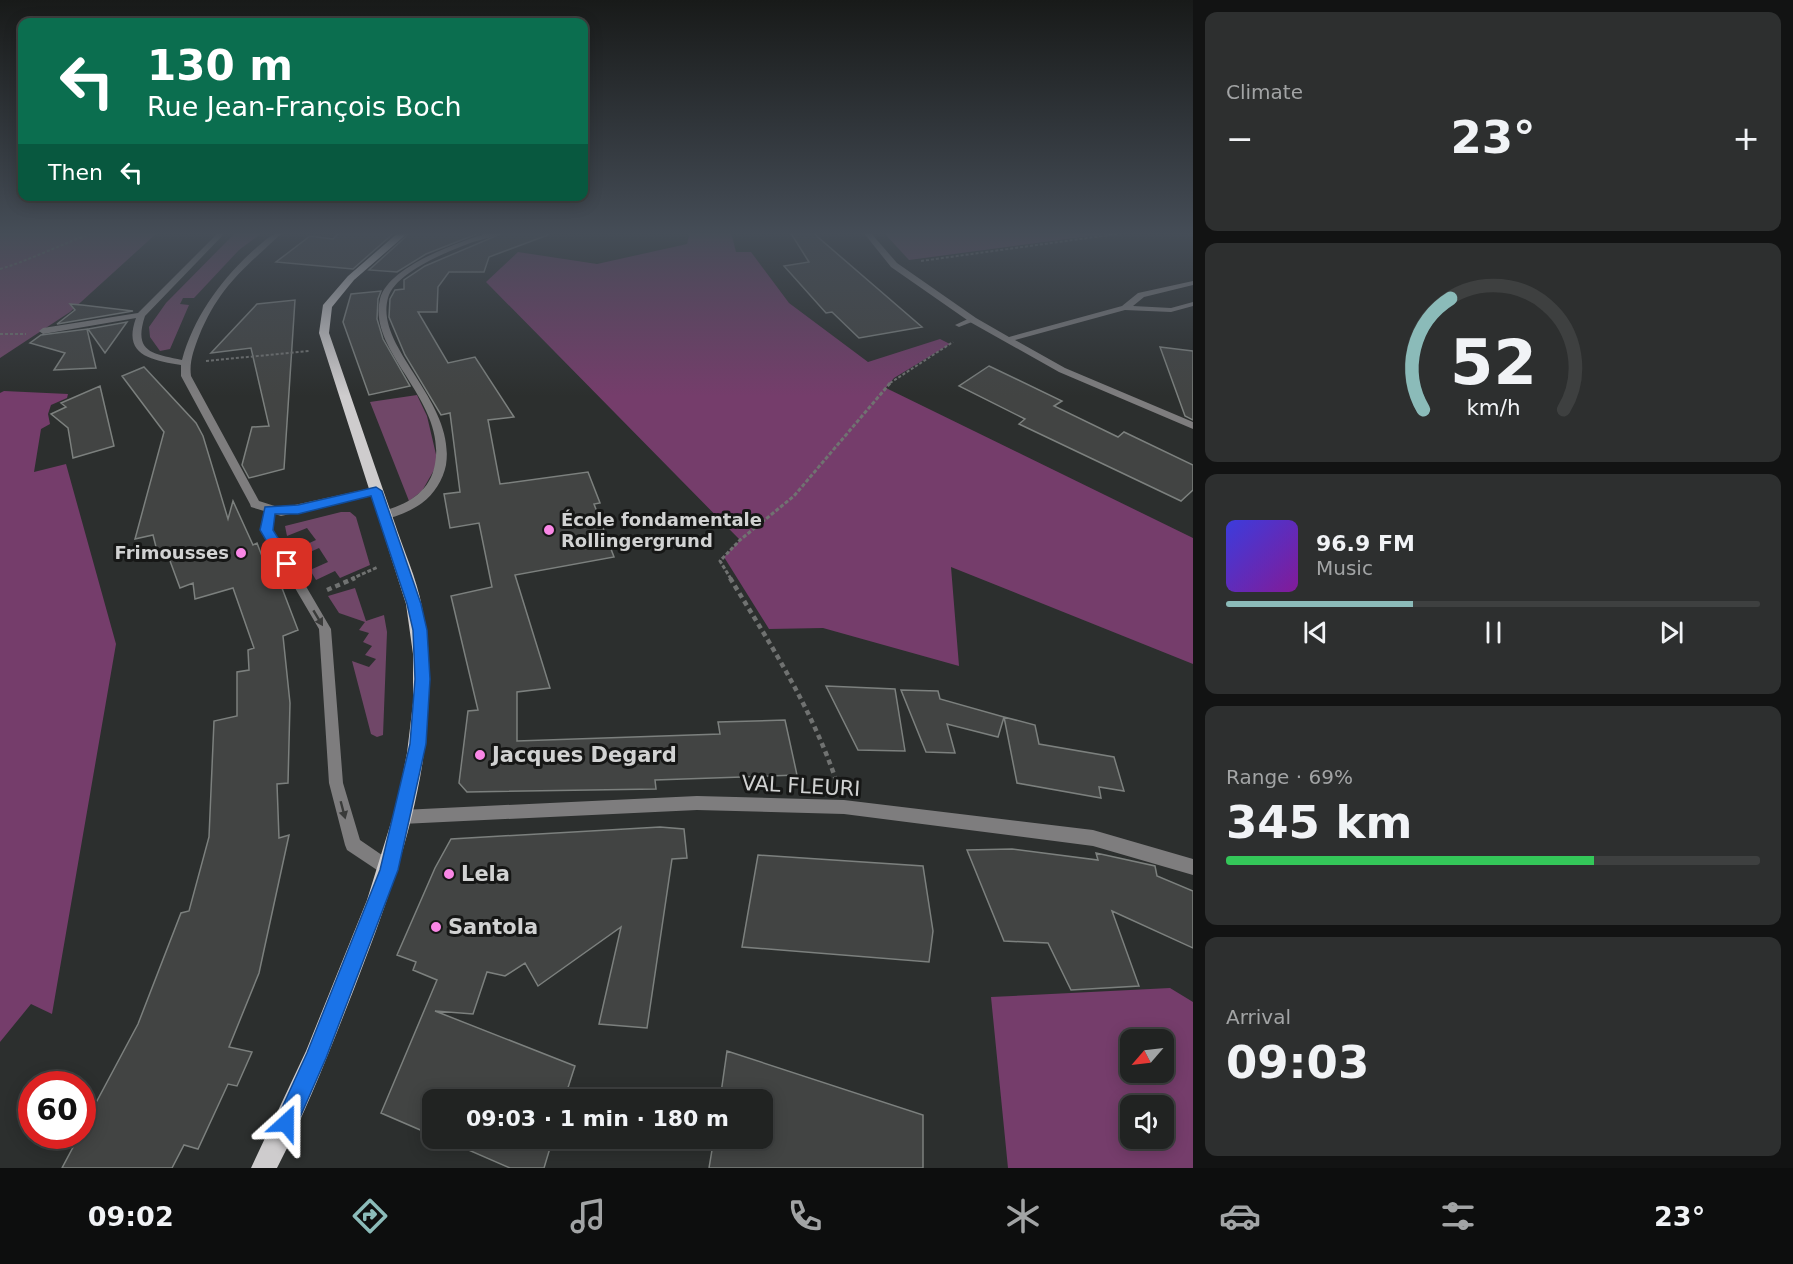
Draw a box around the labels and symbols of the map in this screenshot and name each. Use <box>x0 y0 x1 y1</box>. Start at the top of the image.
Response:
place label: École fondamentale Rollingergrund <box>561 509 762 551</box>
marker: École fondamentale Rollingergrund <box>542 523 556 537</box>
pin <box>261 538 312 589</box>
place label: Frimousses <box>115 542 229 563</box>
marker: Frimousses <box>234 546 248 560</box>
one-way arrow <box>313 610 323 627</box>
place label: Jacques Degard <box>490 743 677 767</box>
marker: Jacques Degard <box>473 748 487 762</box>
street label: VAL FLEURI <box>741 771 861 801</box>
one-way arrow <box>339 800 349 819</box>
place label: Lela <box>461 862 510 886</box>
marker: Lela <box>442 867 456 881</box>
place label: Santola <box>448 915 538 939</box>
marker: Santola <box>429 920 443 934</box>
north arrow <box>1120 1029 1174 1083</box>
speed limit sign: 60 <box>18 1071 96 1149</box>
position arrow <box>254 1091 318 1155</box>

